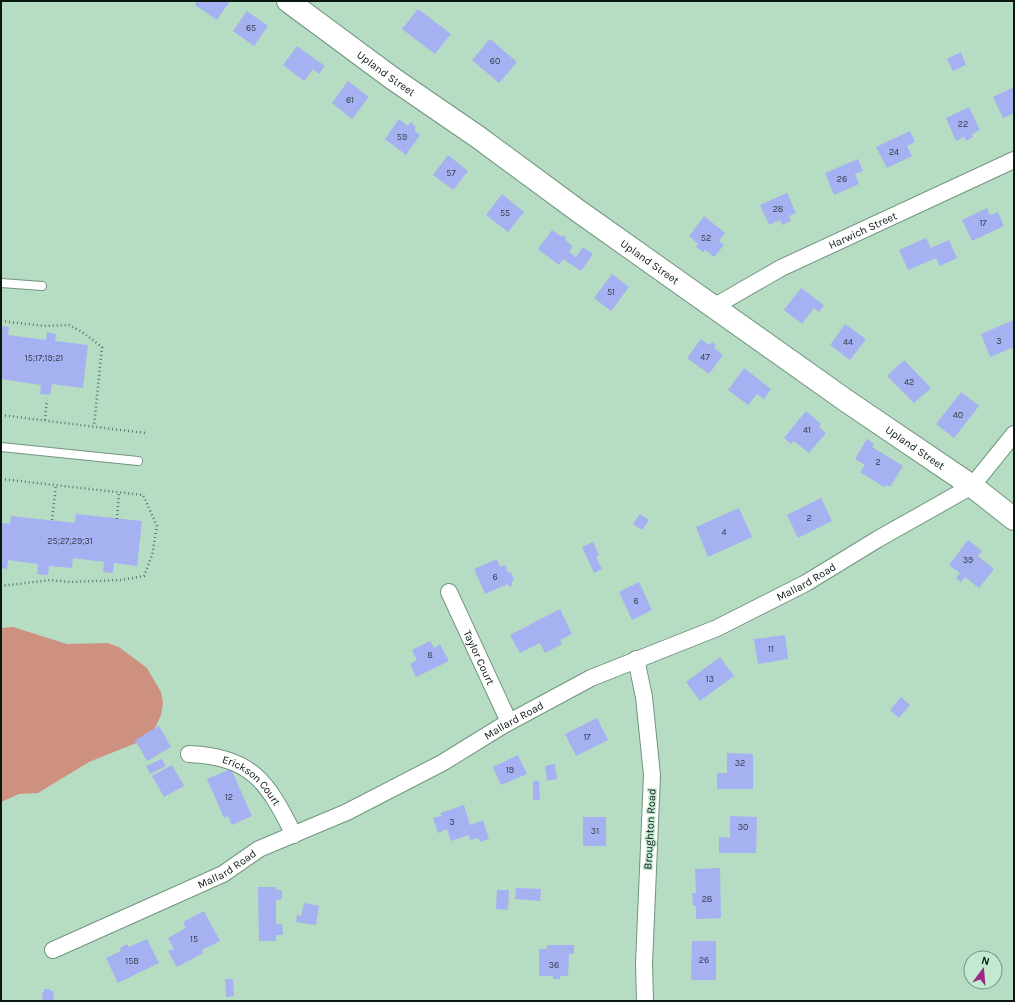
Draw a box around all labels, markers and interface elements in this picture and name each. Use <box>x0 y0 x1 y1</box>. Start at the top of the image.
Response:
house number: 65 <box>246 23 256 33</box>
street label: Upland Street <box>355 48 418 99</box>
house number: 60 <box>490 56 500 66</box>
house number: 61 <box>346 95 354 105</box>
house number: 22 <box>958 119 968 129</box>
house number: 59 <box>397 132 407 142</box>
house number: 24 <box>889 147 899 157</box>
house number: 57 <box>446 168 456 178</box>
house number: 26 <box>837 174 847 184</box>
house number: 28 <box>773 204 784 214</box>
house number: 55 <box>500 208 510 218</box>
street label: Harwich Street <box>826 209 899 252</box>
house number: 17 <box>979 218 987 228</box>
house number: 52 <box>701 233 711 243</box>
street label: Upland Street <box>618 236 682 287</box>
house number: 51 <box>607 287 615 297</box>
house number: 3 <box>996 336 1002 346</box>
house number: 44 <box>843 337 853 347</box>
house number: 47 <box>700 352 710 362</box>
house number: 15;17;19;21 <box>25 353 63 363</box>
house number: 42 <box>904 377 914 387</box>
house number: 40 <box>953 410 963 420</box>
street label: Upland Street <box>883 423 947 472</box>
house number: 41 <box>803 425 811 435</box>
house number: 2 <box>875 457 881 467</box>
house number: 2 <box>806 513 812 523</box>
house number: 4 <box>721 527 727 537</box>
house number: 25;27;29;31 <box>47 536 93 546</box>
house number: 39 <box>963 555 973 565</box>
street label: Mallard Road <box>774 560 838 603</box>
house number: 6 <box>492 572 498 582</box>
house number: 6 <box>633 596 639 606</box>
street label: Taylor Court <box>461 628 497 687</box>
house number: 11 <box>768 644 774 654</box>
house number: 8 <box>427 650 433 660</box>
house number: 13 <box>706 674 714 684</box>
street label: Mallard Road <box>482 698 546 742</box>
house number: 17 <box>583 732 591 742</box>
street label: Erickson Court <box>221 753 284 808</box>
house number: 32 <box>735 758 745 768</box>
house number: 19 <box>506 765 514 775</box>
street label: Broughton Road <box>641 788 659 870</box>
house number: 12 <box>225 792 233 802</box>
house number: 3 <box>449 817 455 827</box>
house number: 30 <box>738 822 748 832</box>
house number: 31 <box>591 826 599 836</box>
street label: Mallard Road <box>195 846 259 891</box>
house number: 28 <box>702 894 713 904</box>
house number: 15 <box>190 934 198 944</box>
north arrow <box>963 950 1003 990</box>
text: N <box>980 954 991 968</box>
house number: 26 <box>699 955 709 965</box>
house number: 15B <box>125 956 139 966</box>
house number: 36 <box>549 960 559 970</box>

